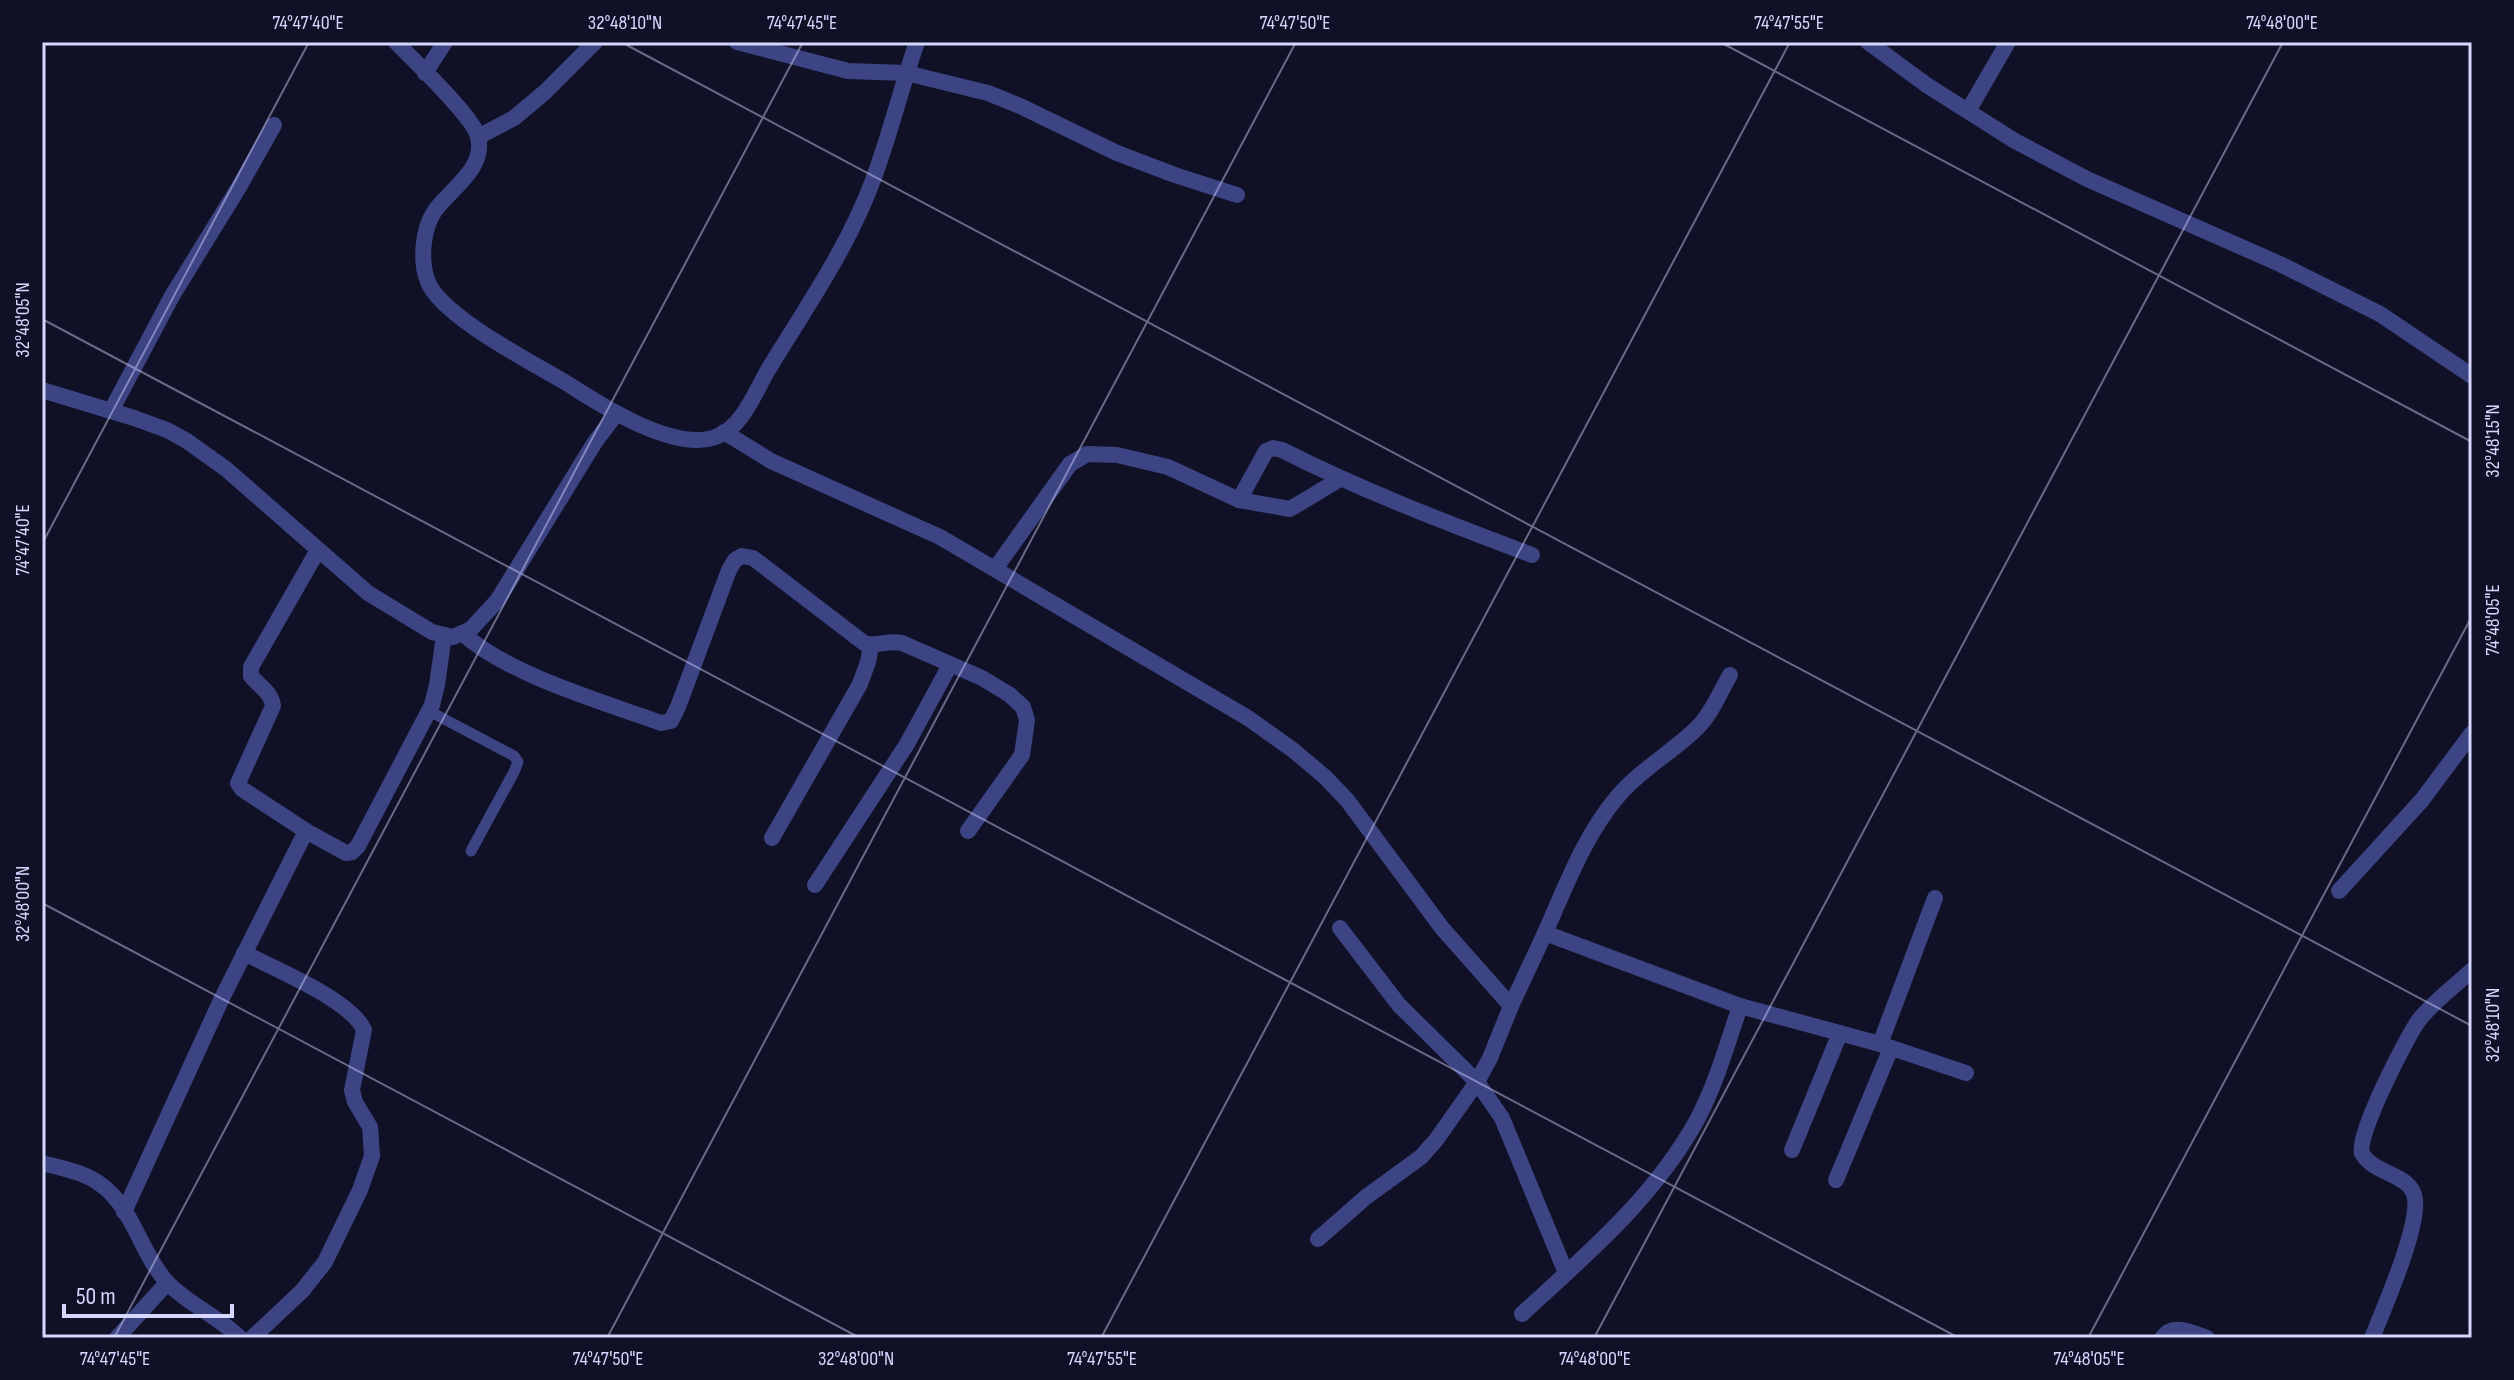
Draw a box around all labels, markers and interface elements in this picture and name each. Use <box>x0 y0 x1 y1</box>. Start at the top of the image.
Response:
text: 74°47'40"E <box>272 11 344 35</box>
text: 32°48'10"N <box>588 11 662 35</box>
text: 74°47'45"E <box>767 11 837 35</box>
text: 74°47'50"E <box>1259 11 1331 35</box>
text: 74°47'55"E <box>1754 11 1824 35</box>
text: 74°48'00"E <box>2246 11 2318 35</box>
text: 32°48'05"N <box>11 282 35 358</box>
text: 32°48'15"N <box>2481 404 2505 478</box>
text: 74°47'40"E <box>11 504 35 576</box>
text: 74°48'05"E <box>2481 584 2505 656</box>
text: 32°48'00"N <box>11 866 35 942</box>
text: 32°48'10"N <box>2481 988 2505 1062</box>
scale bar <box>64 1268 232 1318</box>
text: 50 m <box>76 1282 116 1311</box>
text: 74°47'45"E <box>80 1347 150 1371</box>
text: 74°47'50"E <box>572 1347 644 1371</box>
text: 32°48'00"N <box>818 1347 894 1371</box>
text: 74°47'55"E <box>1067 1347 1137 1371</box>
text: 74°48'00"E <box>1559 1347 1631 1371</box>
text: 74°48'05"E <box>2053 1347 2125 1371</box>

